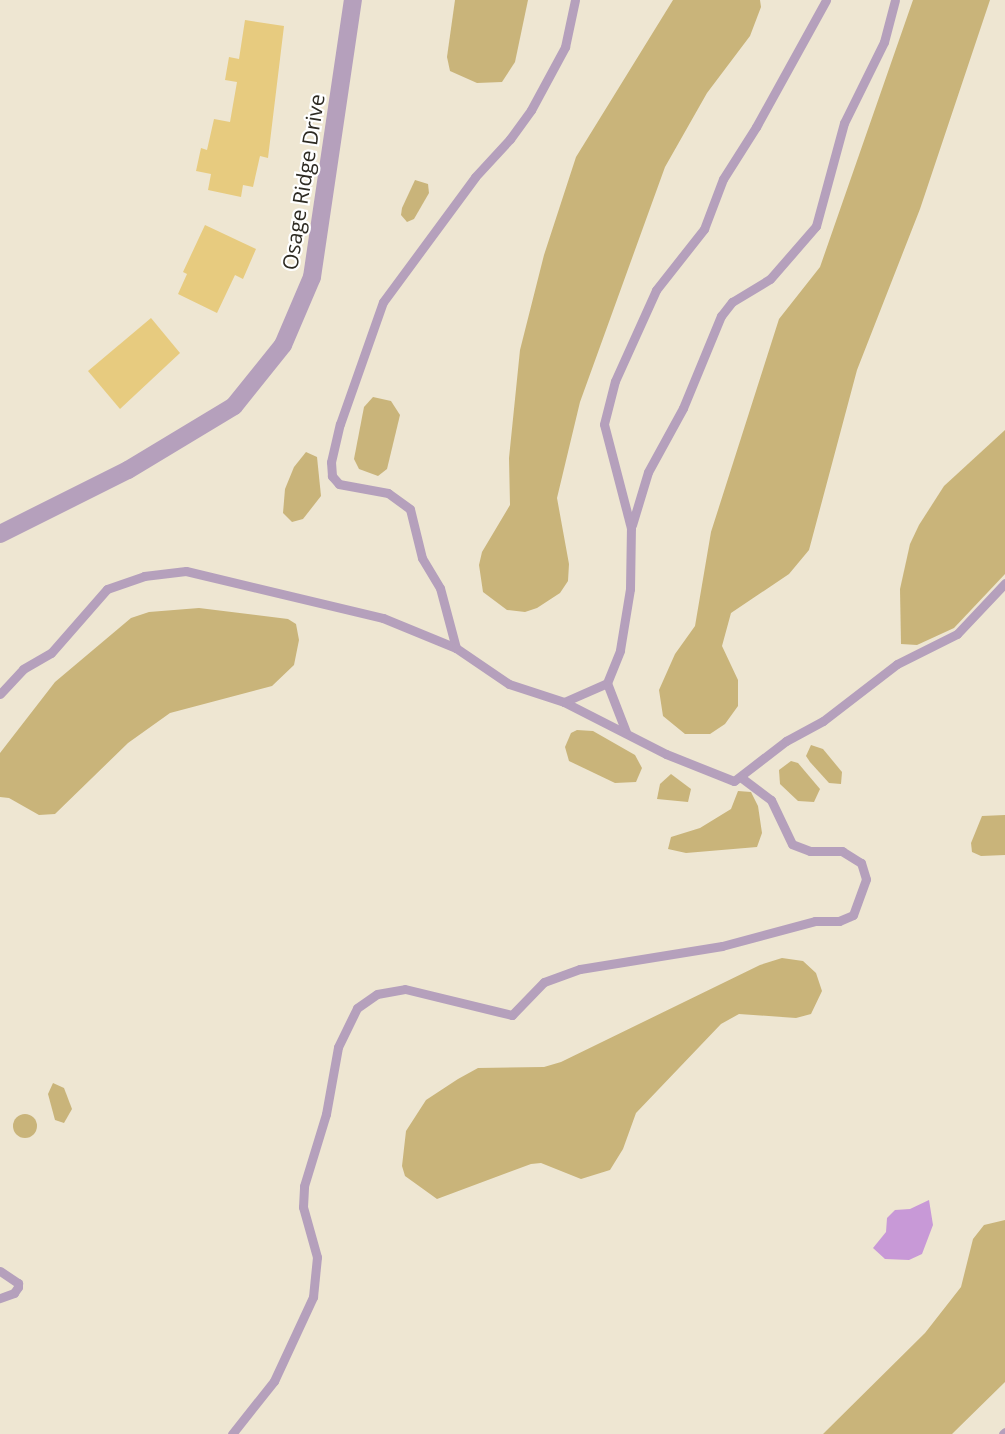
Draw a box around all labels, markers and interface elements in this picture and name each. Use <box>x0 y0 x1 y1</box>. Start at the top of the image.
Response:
street label: Osage Ridge Drive <box>277 92 329 272</box>

